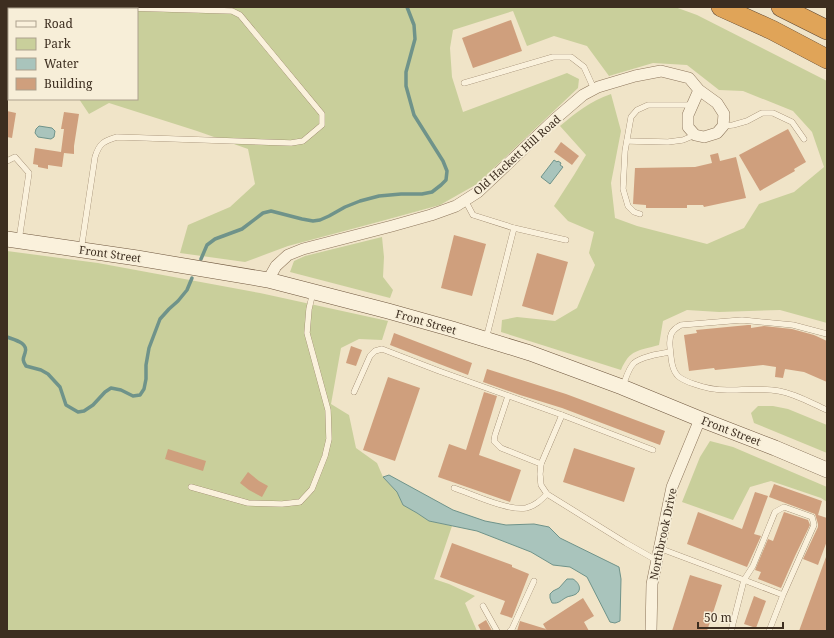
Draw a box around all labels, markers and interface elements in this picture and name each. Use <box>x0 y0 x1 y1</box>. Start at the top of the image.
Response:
legend <box>8 8 138 100</box>
text: Road <box>44 15 74 32</box>
text: Park <box>44 35 72 52</box>
text: Water <box>44 55 79 72</box>
text: Building <box>44 75 93 92</box>
street label: Old Hackett Hill Road <box>470 111 564 198</box>
street label: Front Street <box>78 242 142 265</box>
street label: Front Street <box>394 306 458 337</box>
street label: Front Street <box>699 412 763 449</box>
street label: Northbrook Drive <box>645 486 680 581</box>
scale bar <box>698 604 783 630</box>
text: 50 m <box>704 609 732 626</box>

